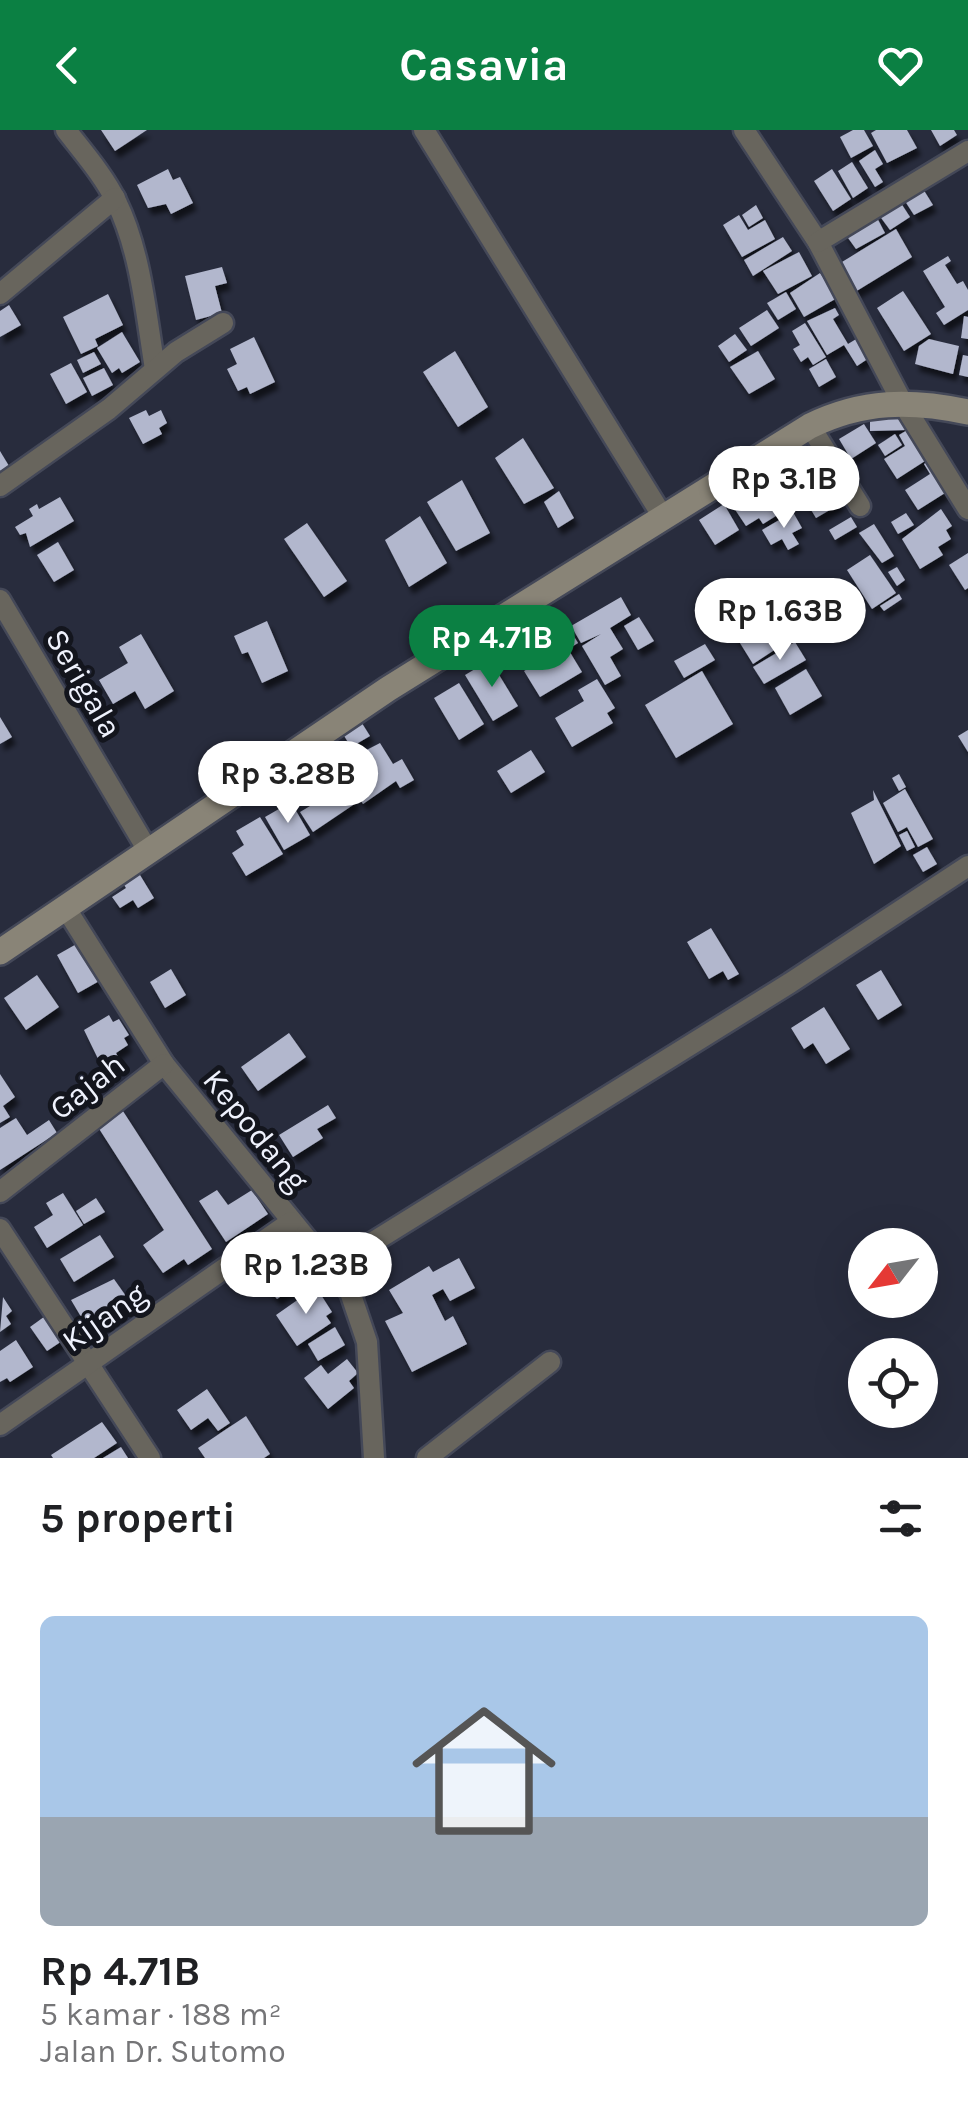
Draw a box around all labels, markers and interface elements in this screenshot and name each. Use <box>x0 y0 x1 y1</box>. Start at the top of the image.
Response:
icon: back <box>40 38 95 93</box>
icon: heart <box>873 38 928 93</box>
text: Casavia <box>399 39 569 91</box>
pin: Rp 3.1B <box>692 446 876 531</box>
text: Rp 3.1B <box>730 460 838 497</box>
pin: Rp 1.63B <box>677 578 883 663</box>
text: Rp 1.63B <box>717 592 843 629</box>
pin: Rp 4.71B <box>389 605 595 690</box>
text: Rp 4.71B <box>431 619 553 656</box>
street label: Serigala <box>38 622 129 744</box>
pin: Rp 3.28B <box>185 741 391 826</box>
text: Rp 3.28B <box>220 755 356 792</box>
street label: Gajah <box>42 1046 132 1127</box>
street label: Kepodang <box>195 1062 316 1199</box>
north arrow <box>848 1228 938 1318</box>
map controls <box>848 1228 938 1428</box>
pin: Rp 1.23B <box>203 1232 409 1317</box>
text: Rp 1.23B <box>243 1246 369 1283</box>
street label: Kijang <box>55 1275 153 1360</box>
button: locate <box>848 1338 938 1428</box>
icon: filters <box>873 1491 928 1546</box>
text: 5 properti <box>40 1493 236 1543</box>
icon: home <box>394 1681 574 1861</box>
text: Rp 4.71B <box>40 1946 200 1996</box>
text: 5 kamar · 188 m² <box>40 1996 282 2033</box>
text: Jalan Dr. Sutomo <box>40 2033 286 2070</box>

